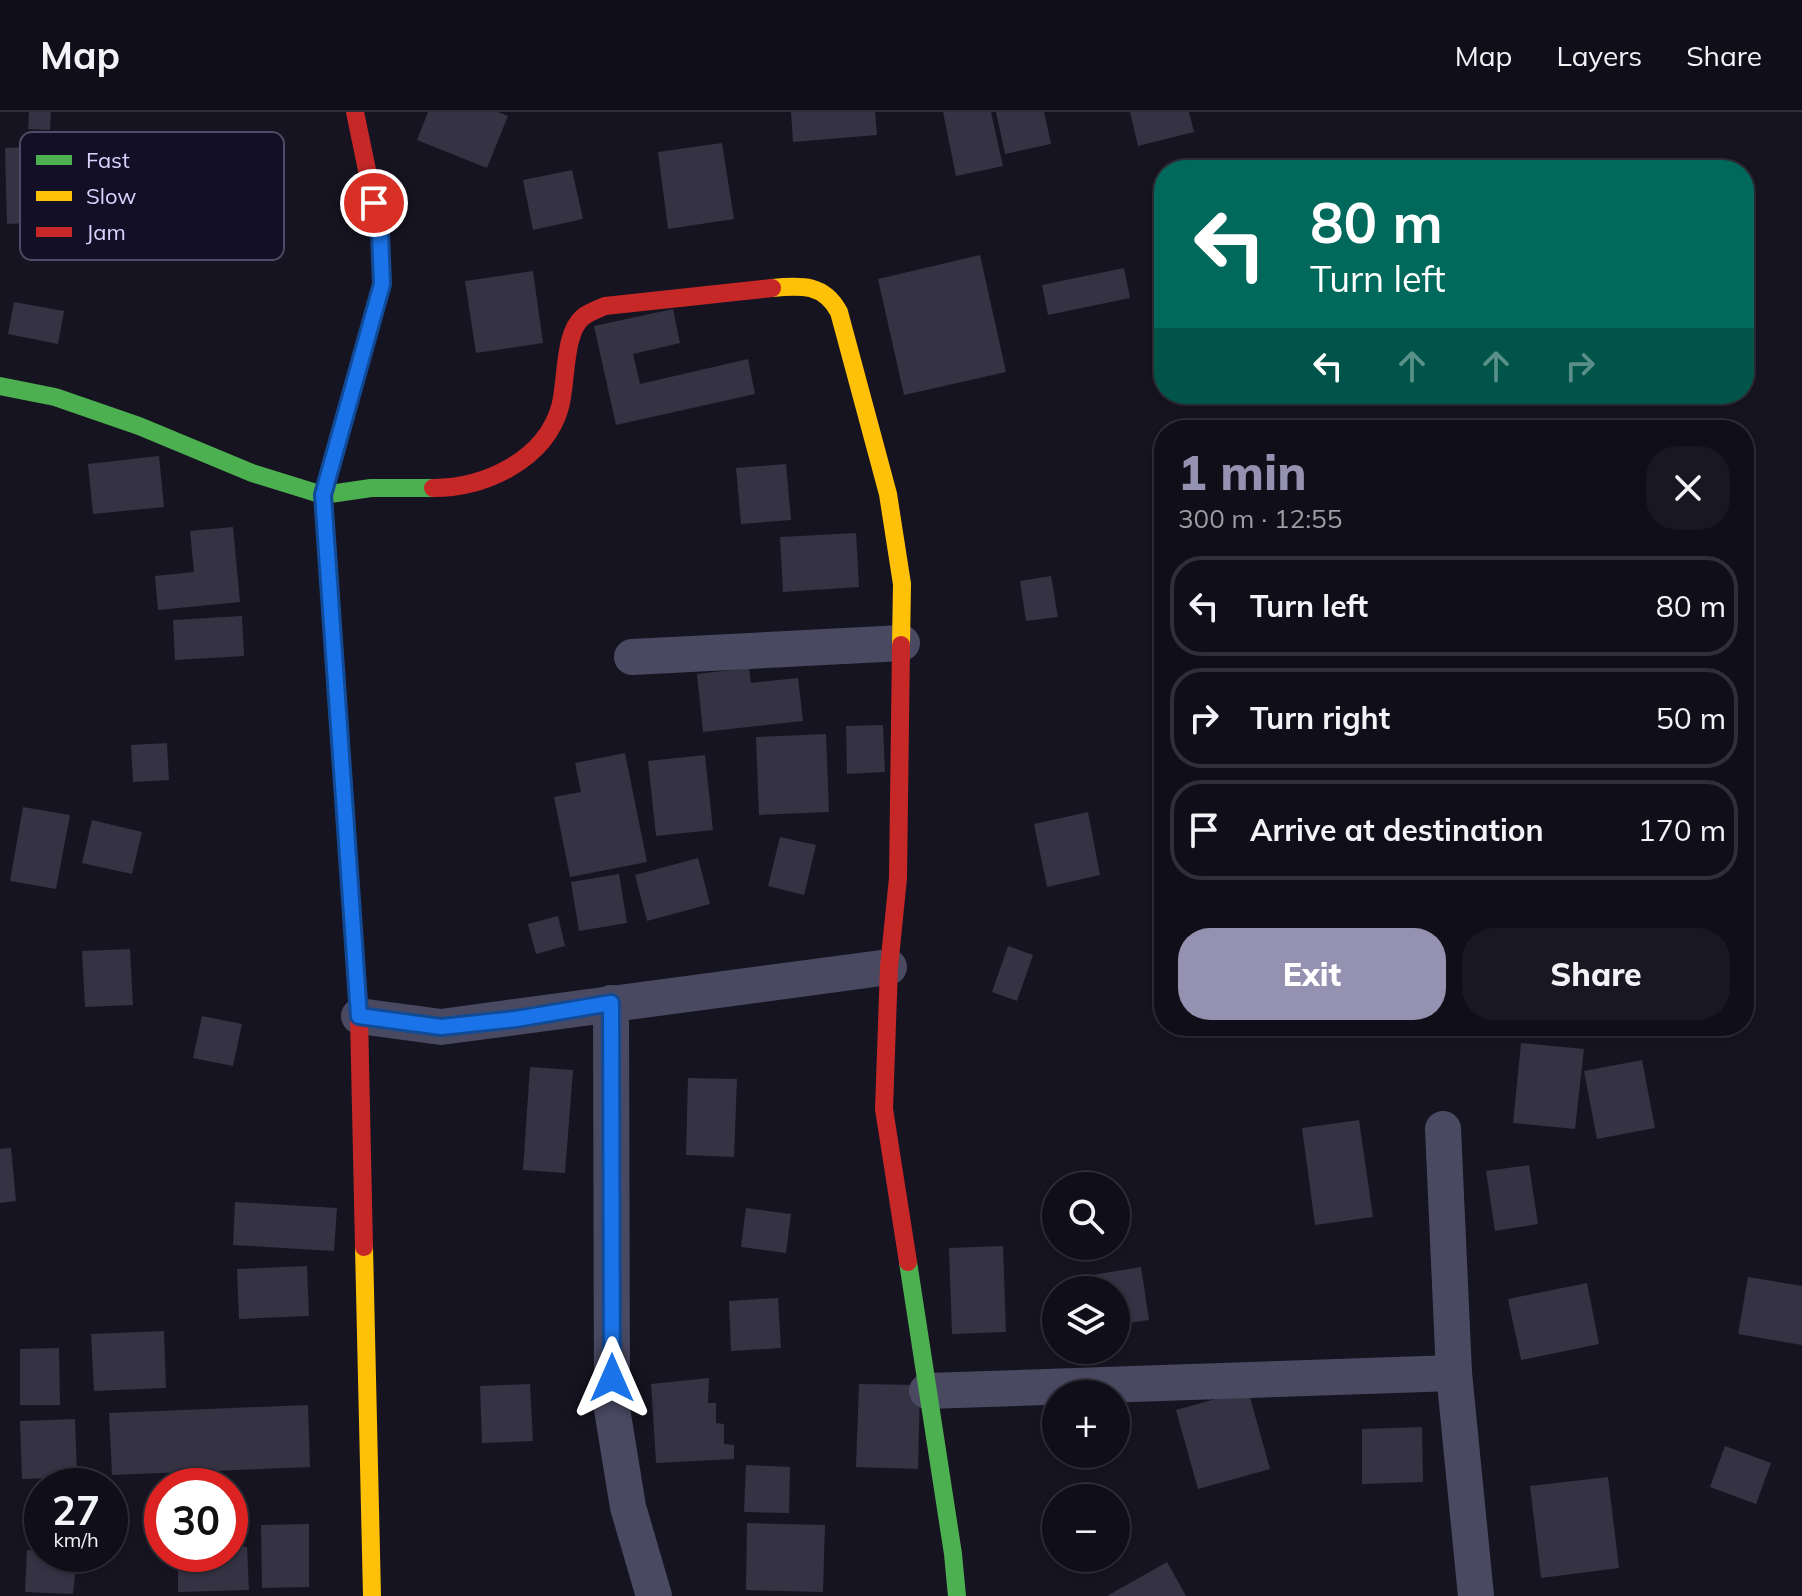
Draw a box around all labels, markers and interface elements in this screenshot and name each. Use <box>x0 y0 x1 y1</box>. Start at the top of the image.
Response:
text: Map <box>40 31 120 79</box>
text: Map <box>1455 38 1512 73</box>
text: Layers <box>1556 38 1642 73</box>
text: Share <box>1686 38 1762 73</box>
legend <box>20 132 284 260</box>
text: Fast <box>86 146 130 174</box>
pin <box>340 169 408 237</box>
icon: arrive <box>352 181 396 225</box>
text: Slow <box>86 182 136 210</box>
text: 80 m <box>1310 187 1443 257</box>
icon: left <box>1178 192 1282 296</box>
text: Jam <box>86 218 126 246</box>
text: Turn left <box>1310 256 1446 301</box>
icon: left <box>1306 344 1350 388</box>
icon: ahead <box>1390 344 1434 388</box>
icon: ahead <box>1474 344 1518 388</box>
icon: right <box>1558 344 1602 388</box>
text: 1 min <box>1178 442 1307 502</box>
button: close <box>1646 446 1730 530</box>
text: 300 m · 12:55 <box>1178 502 1342 535</box>
icon: left <box>1182 584 1226 628</box>
text: Turn left <box>1250 587 1368 625</box>
text: 80 m <box>1656 587 1726 625</box>
icon: right <box>1182 696 1226 740</box>
text: Turn right <box>1250 699 1390 737</box>
text: 50 m <box>1656 699 1726 737</box>
icon: arrive <box>1182 808 1226 852</box>
text: Arrive at destination <box>1250 811 1544 849</box>
text: 170 m <box>1638 811 1726 849</box>
button: Exit <box>1178 928 1446 1020</box>
button: Share <box>1462 928 1730 1020</box>
map controls <box>1042 1172 1130 1572</box>
button: search <box>1042 1172 1130 1260</box>
button: layers <box>1042 1276 1130 1364</box>
position arrow <box>570 1336 654 1420</box>
button: + <box>1042 1380 1130 1468</box>
speed limit sign: 30 <box>144 1468 248 1572</box>
button: − <box>1042 1484 1130 1572</box>
text: 27 <box>52 1485 100 1535</box>
text: km/h <box>53 1527 99 1552</box>

